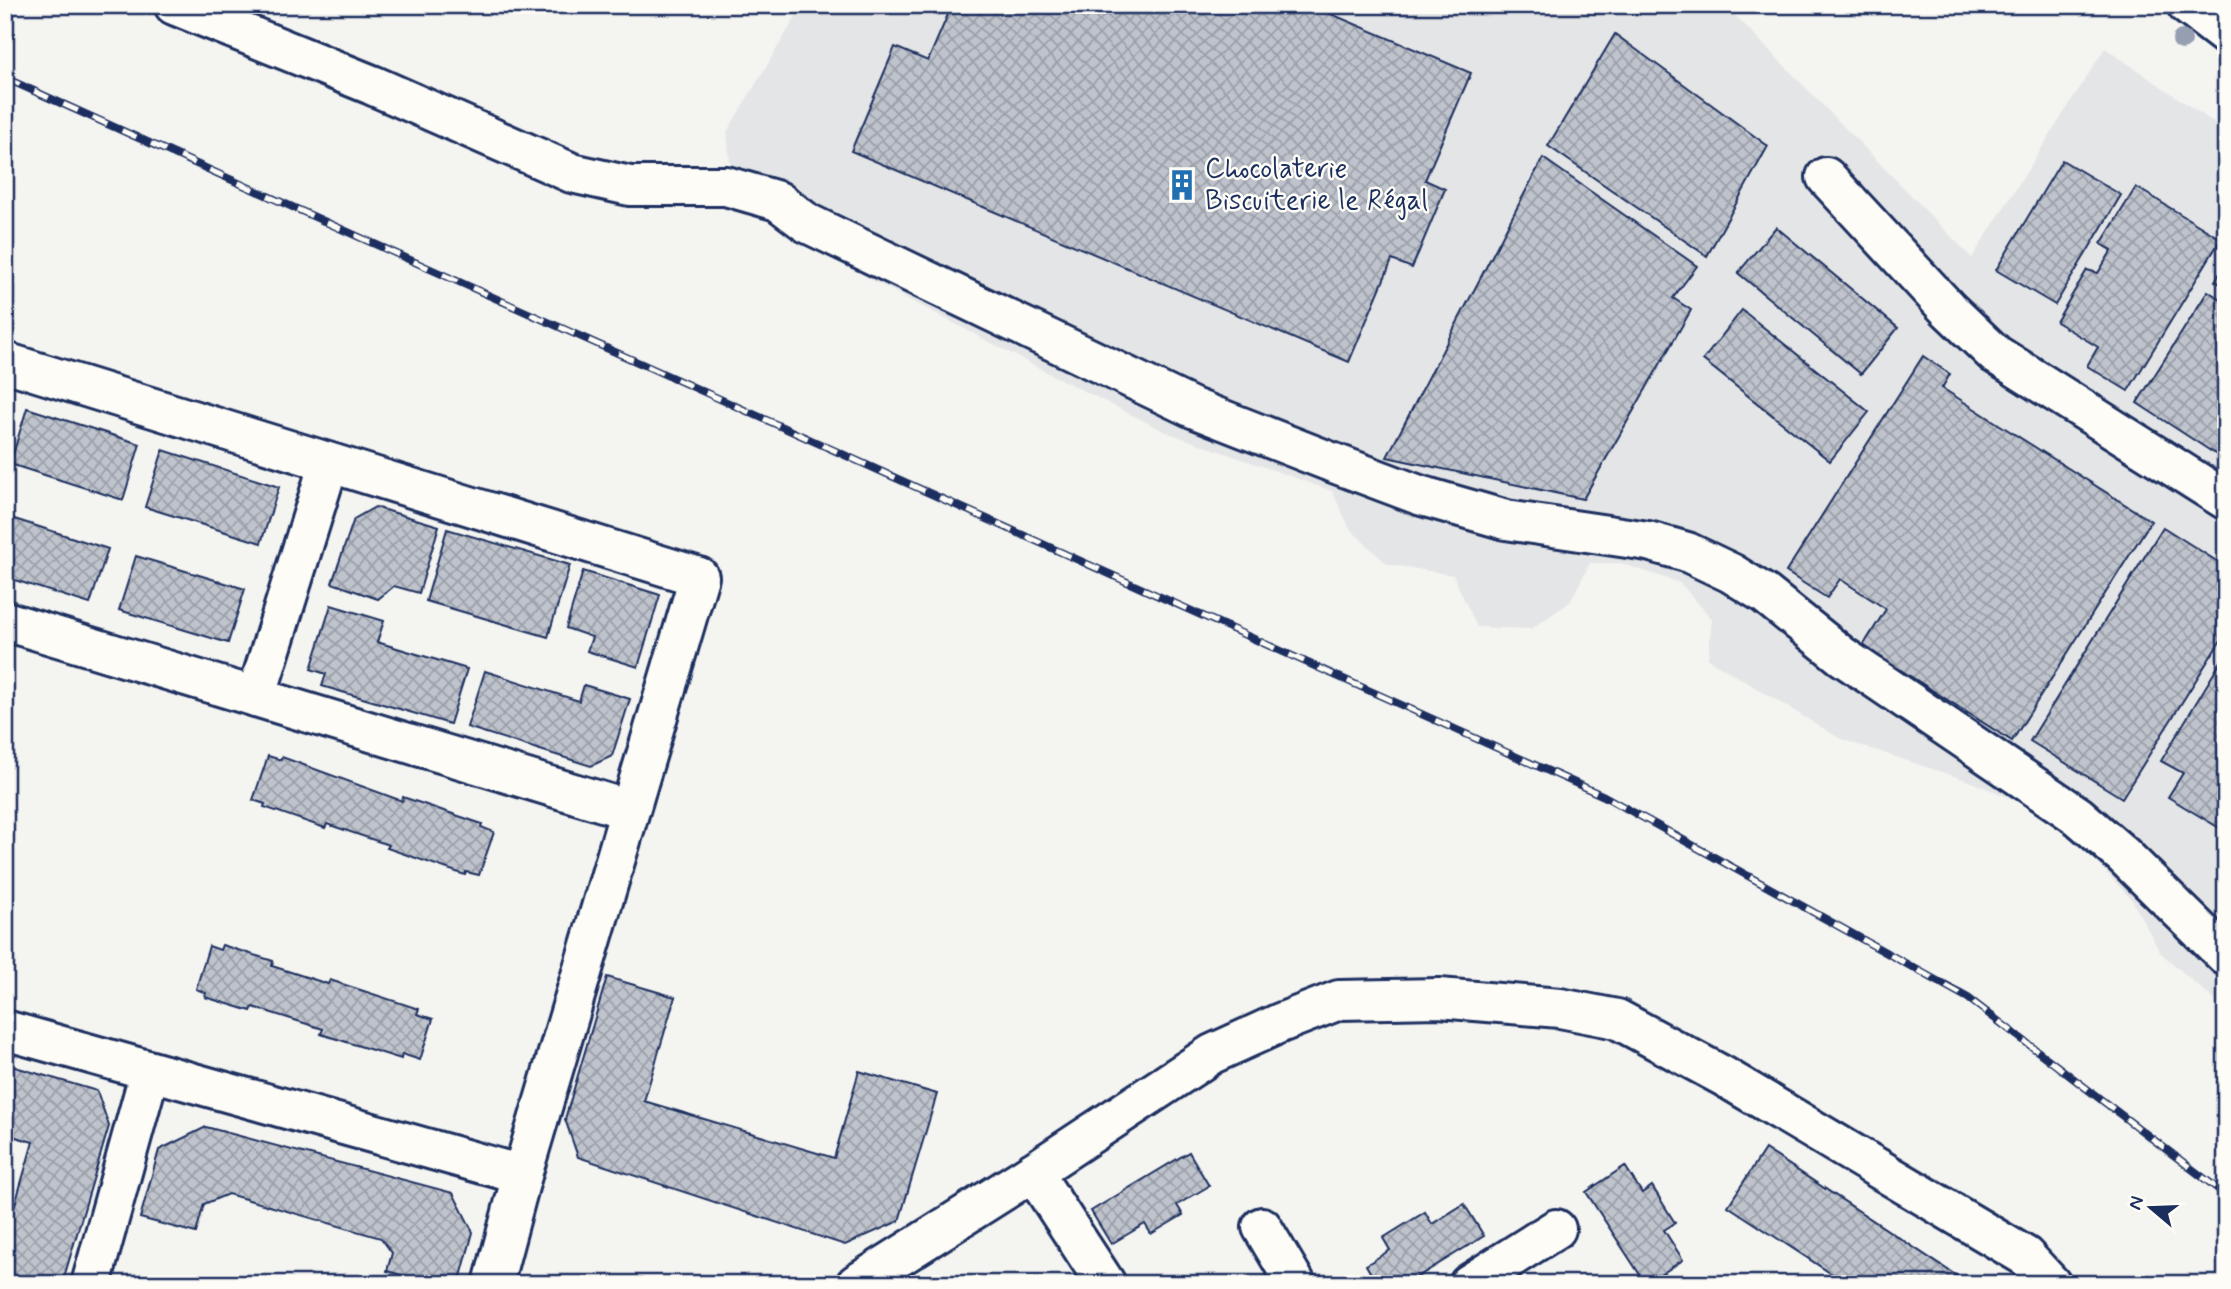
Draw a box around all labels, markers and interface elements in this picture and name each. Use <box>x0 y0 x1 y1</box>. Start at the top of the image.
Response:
place label: Chocolaterie Biscuiterie le Régal <box>1205 151 1428 220</box>
building icon: Chocolaterie Biscuiterie le Régal <box>1165 168 1199 202</box>
north arrow <box>2116 1174 2186 1244</box>
text: N <box>2122 1193 2150 1213</box>

